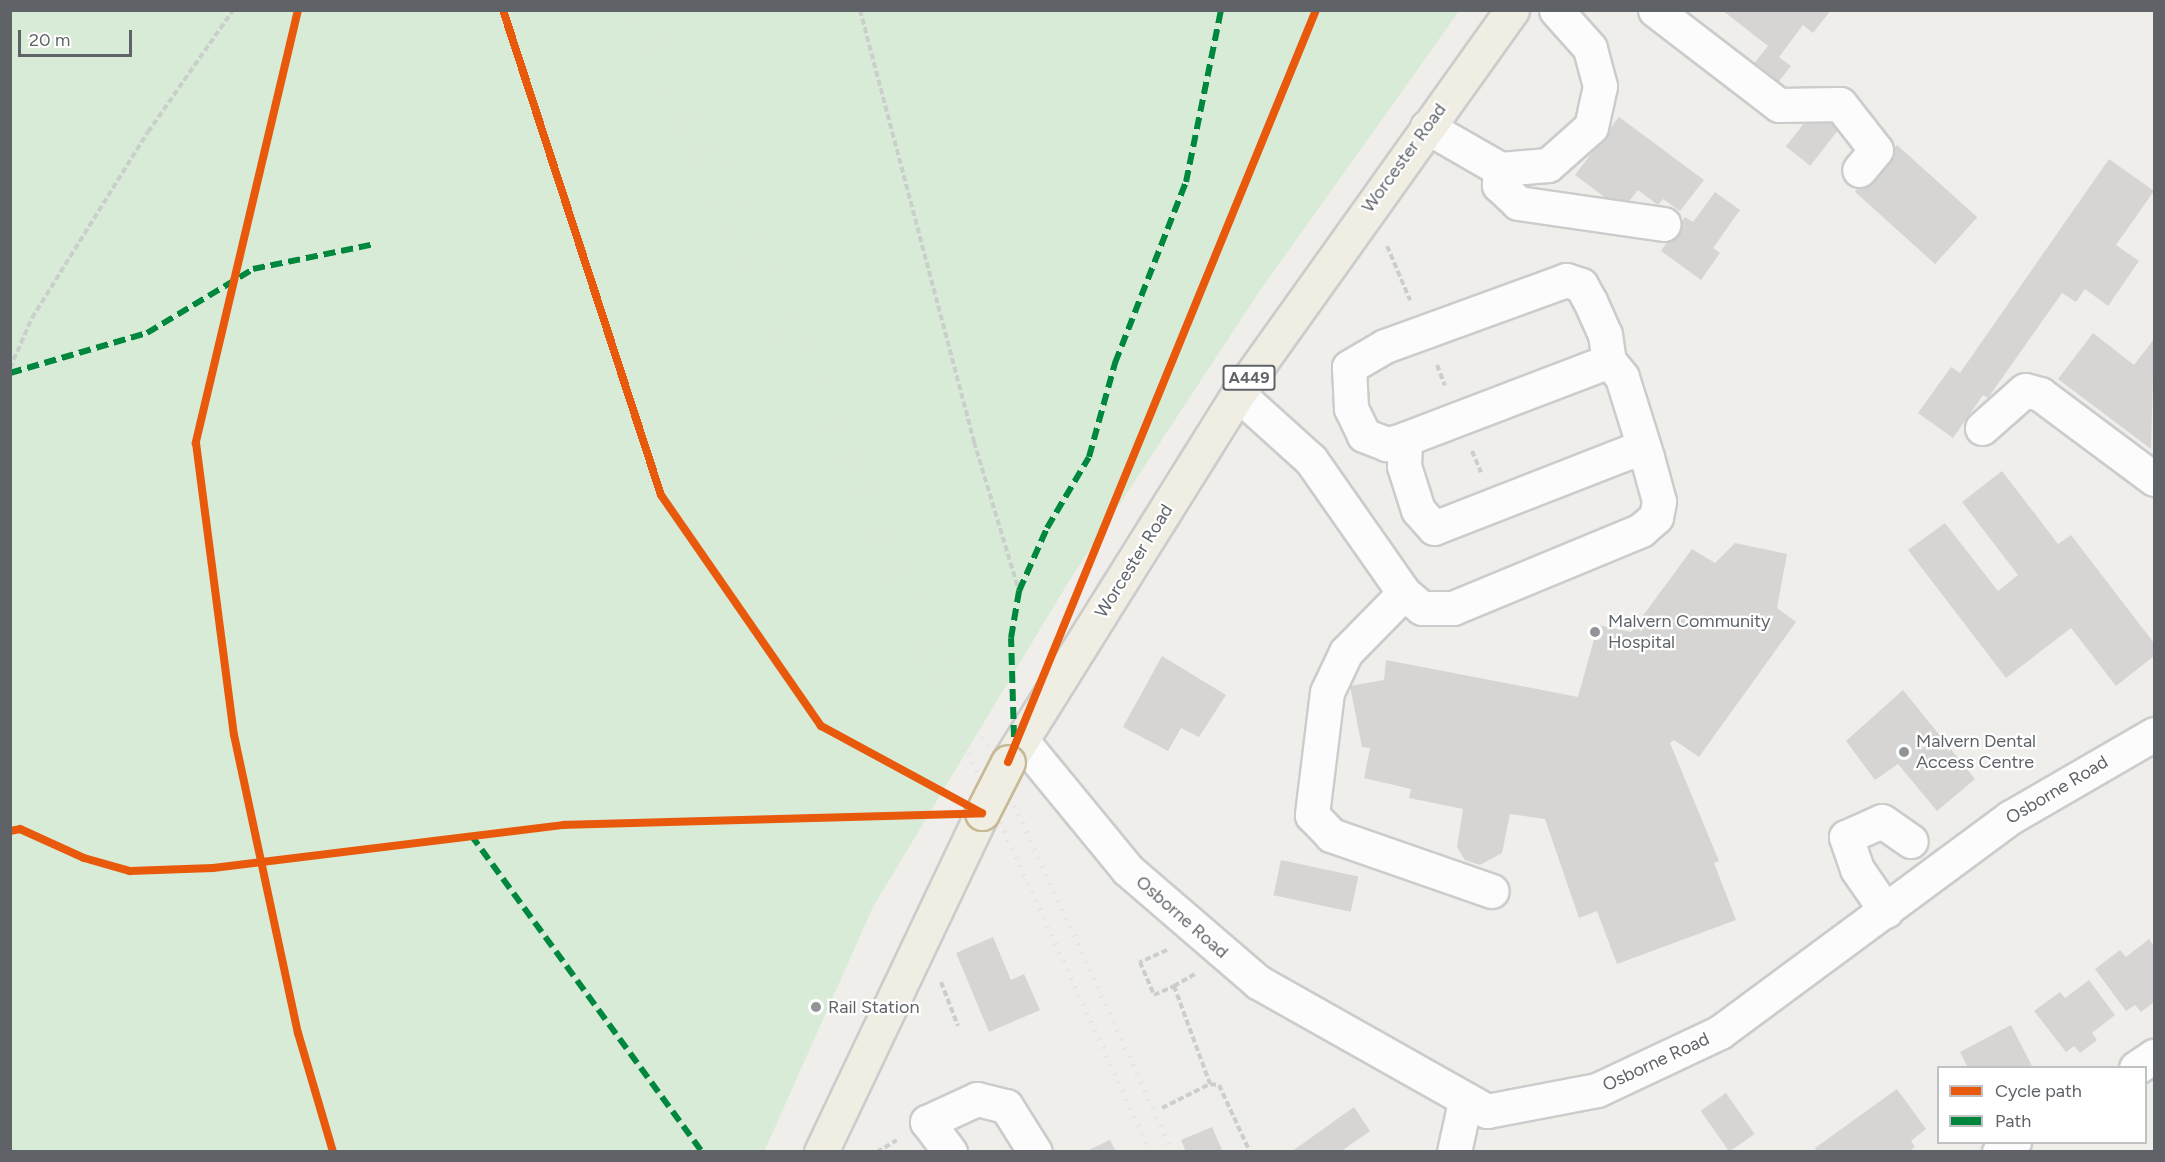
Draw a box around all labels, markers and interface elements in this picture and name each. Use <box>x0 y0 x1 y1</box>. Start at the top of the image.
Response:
scale bar <box>21 18 135 56</box>
text: 20 m <box>29 29 70 51</box>
street label: Worcester Road <box>1357 99 1451 217</box>
road number: A449 <box>1222 365 1276 391</box>
street label: Worcester Road <box>1091 500 1177 622</box>
place label: Malvern Community Hospital <box>1608 611 1771 654</box>
marker: Malvern Community Hospital <box>1586 623 1604 641</box>
place label: Malvern Dental Access Centre <box>1916 731 2036 774</box>
marker: Malvern Dental Access Centre <box>1897 745 1911 759</box>
street label: Osborne Road <box>2002 751 2112 829</box>
street label: Osborne Road <box>1131 871 1233 963</box>
place label: Rail Station <box>828 996 919 1018</box>
marker: Rail Station <box>809 1000 823 1014</box>
street label: Osborne Road <box>1599 1028 1713 1096</box>
legend <box>1937 1066 2147 1144</box>
text: Cycle path <box>1995 1080 2082 1102</box>
text: Path <box>1995 1110 2031 1132</box>

